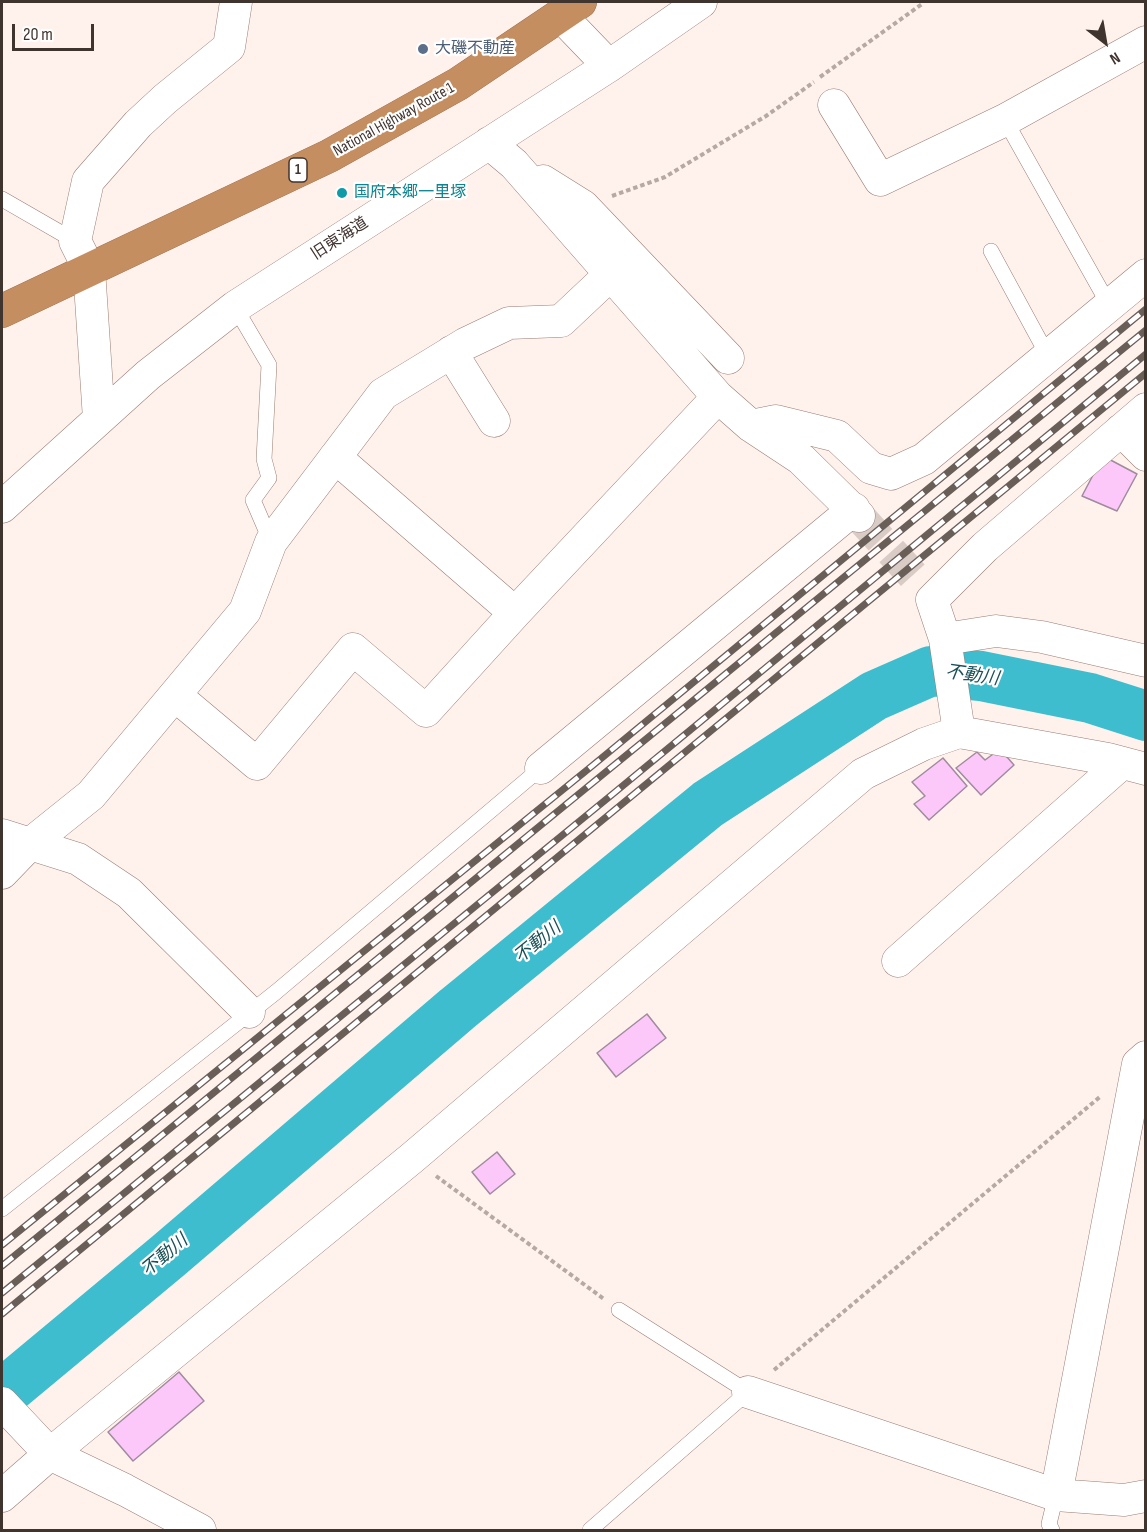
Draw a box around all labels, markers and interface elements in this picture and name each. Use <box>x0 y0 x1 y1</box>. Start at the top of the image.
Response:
scale bar <box>15 12 98 50</box>
north arrow <box>1075 12 1135 72</box>
text: 20 m <box>23 24 53 45</box>
place label: 大磯不動産 <box>435 39 515 59</box>
marker: 大磯不動産 <box>416 42 430 56</box>
text: N <box>1106 48 1123 68</box>
street label: National Highway Route 1 <box>330 79 458 161</box>
road number: 1 <box>289 158 307 182</box>
place label: 国府本郷一里塚 <box>354 183 466 203</box>
marker: 国府本郷一里塚 <box>335 186 349 200</box>
street label: 旧東海道 <box>308 214 372 264</box>
water label: 不動川 <box>944 662 1000 690</box>
water label: 不動川 <box>510 918 566 968</box>
water label: 不動川 <box>137 1230 193 1282</box>

